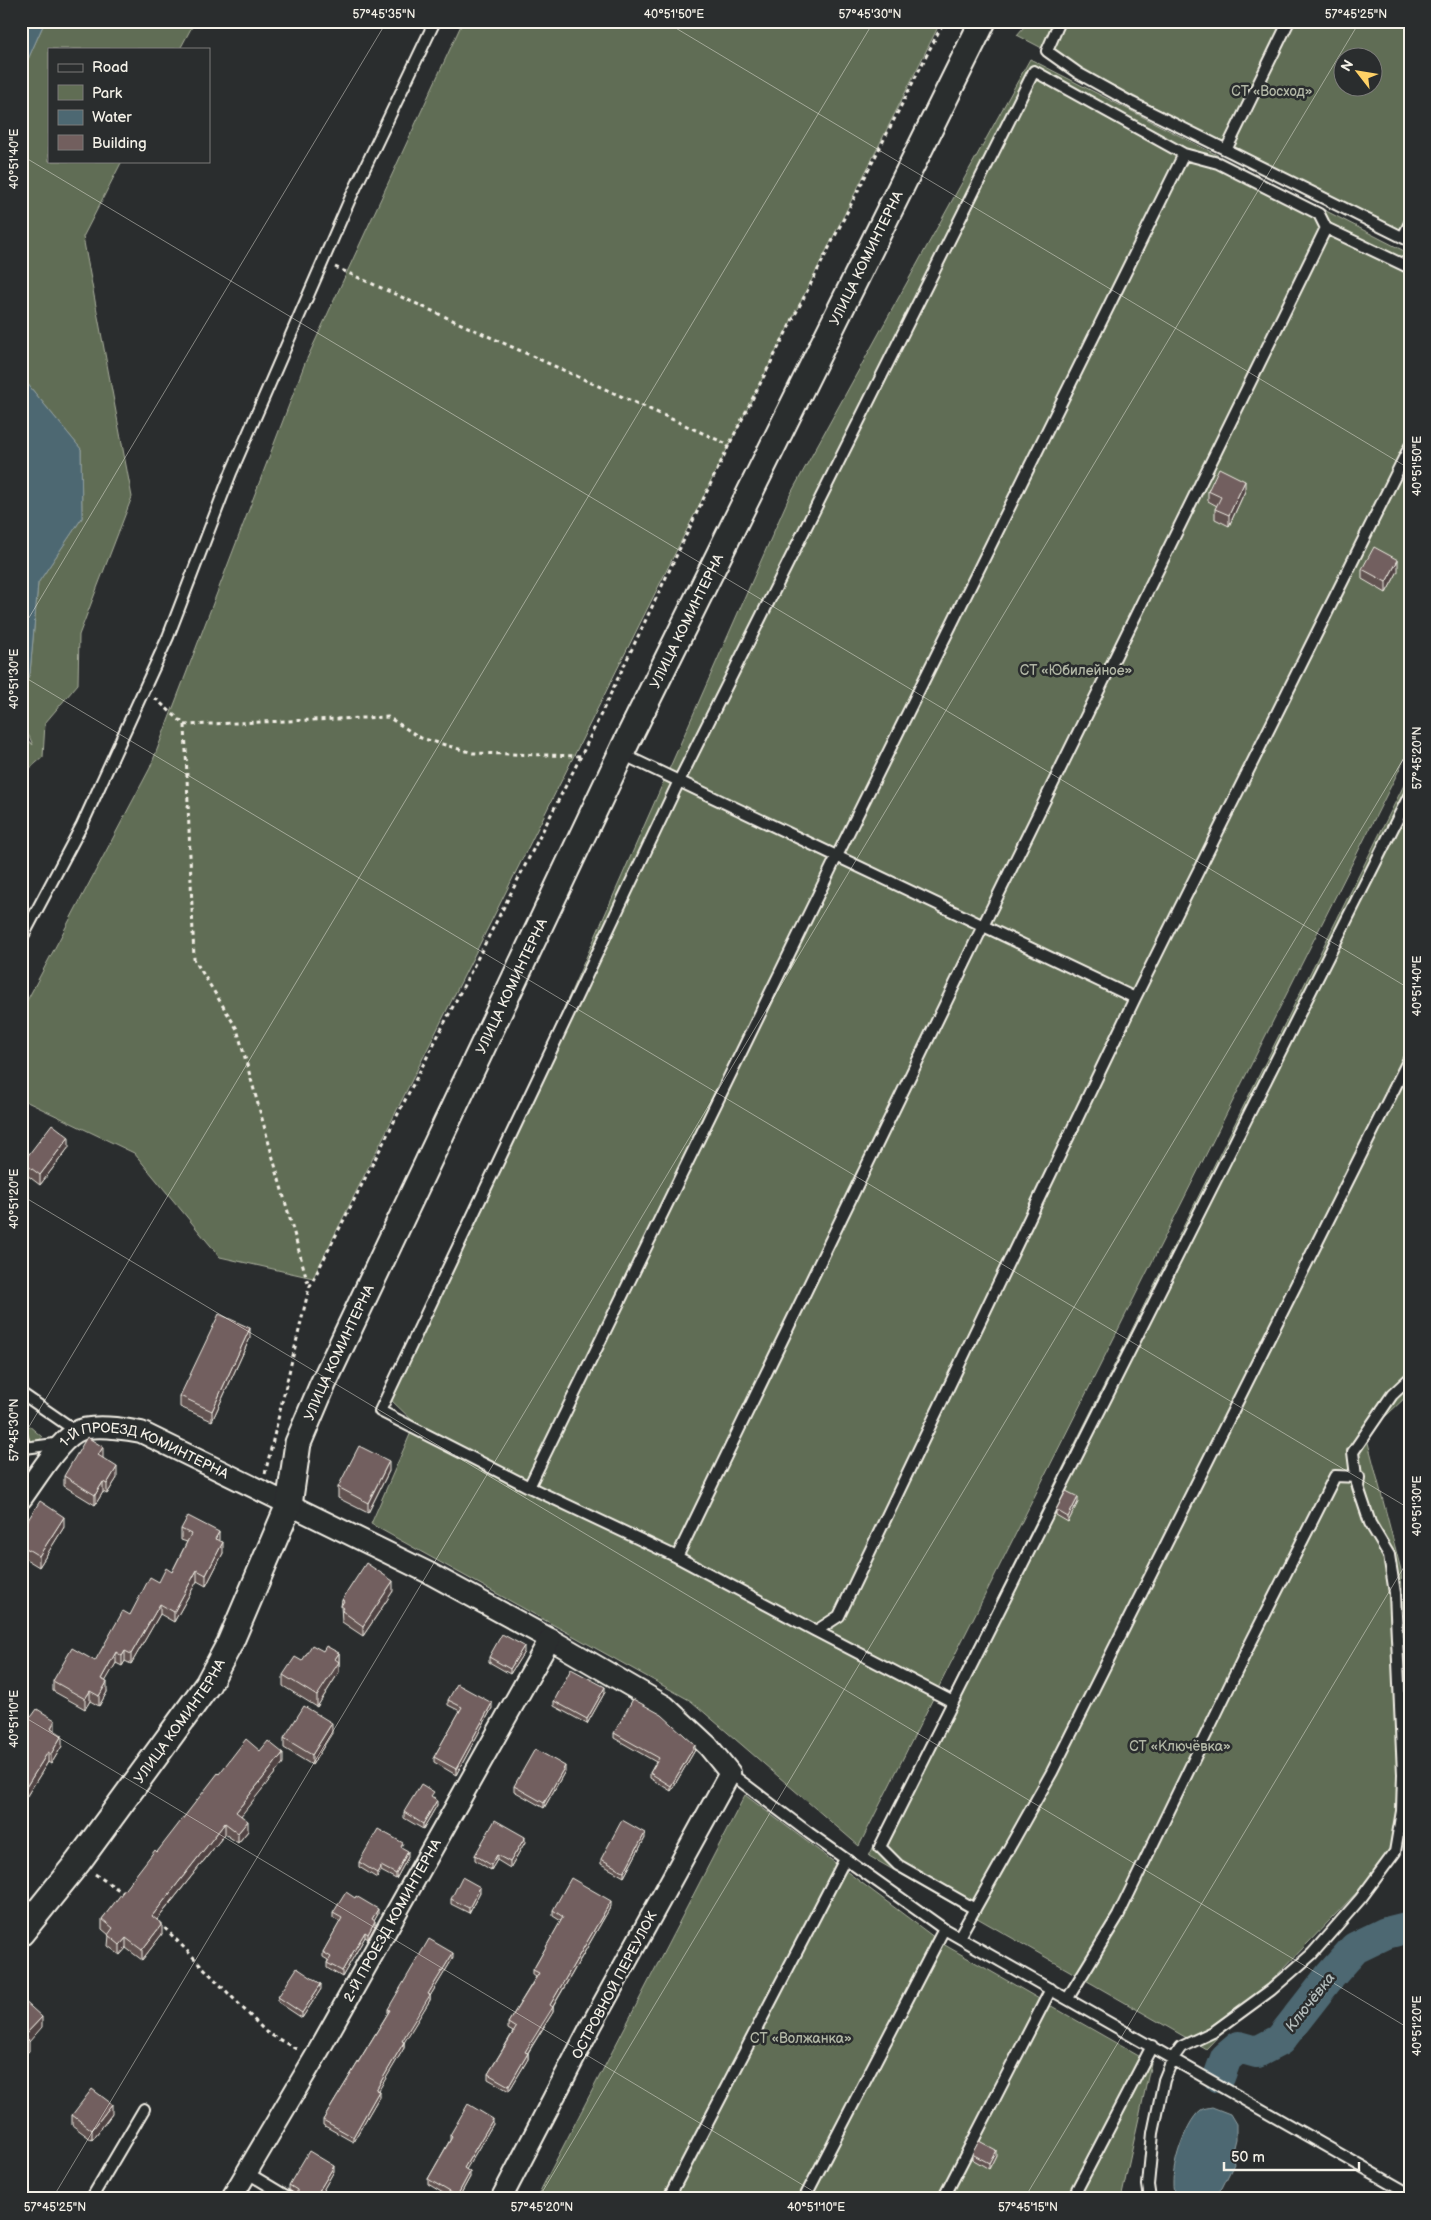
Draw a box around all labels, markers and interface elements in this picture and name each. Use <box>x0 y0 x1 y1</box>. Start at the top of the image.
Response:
text: 57°45'35"N <box>353 7 415 22</box>
text: 40°51'50"E <box>644 7 704 22</box>
text: 57°45'30"N <box>838 7 902 22</box>
text: 57°45'25"N <box>1325 7 1387 22</box>
legend <box>48 48 210 162</box>
north arrow <box>1334 48 1384 98</box>
text: N <box>1337 57 1357 74</box>
text: Road <box>92 58 128 77</box>
park label: СТ «Восход» <box>1231 83 1313 100</box>
text: Park <box>92 84 123 103</box>
text: Water <box>92 108 132 127</box>
text: 40°51'40"E <box>7 128 22 189</box>
text: Building <box>92 134 147 153</box>
street label: УЛИЦА КОМИНТЕРНА <box>826 188 907 328</box>
text: 40°51'50"E <box>1410 436 1425 496</box>
street label: УЛИЦА КОМИНТЕРНА <box>646 551 727 691</box>
text: 40°51'30"E <box>7 648 22 709</box>
park label: СТ «Юбилейное» <box>1020 662 1132 679</box>
text: 57°45'20"N <box>1410 727 1425 789</box>
street label: УЛИЦА КОМИНТЕРНА <box>472 915 551 1057</box>
text: 40°51'40"E <box>1410 955 1425 1016</box>
text: 40°51'20"E <box>7 1169 22 1229</box>
street label: УЛИЦА КОМИНТЕРНА <box>301 1282 378 1423</box>
text: 57°45'30"N <box>7 1398 22 1462</box>
street label: 1-Й ПРОЕЗД КОМИНТЕРНА <box>56 1419 232 1483</box>
text: 40°51'30"E <box>1410 1475 1425 1536</box>
street label: УЛИЦА КОМИНТЕРНА <box>131 1656 229 1787</box>
text: 40°51'10"E <box>7 1690 22 1748</box>
park label: СТ «Ключёвка» <box>1129 1738 1231 1755</box>
street label: 2-Й ПРОЕЗД КОМИНТЕРНА <box>340 1835 445 2005</box>
street label: ОСТРОВНОЙ ПЕРЕУЛОК <box>568 1908 661 2062</box>
water label: Ключёвка <box>1281 1969 1340 2036</box>
text: 40°51'20"E <box>1410 1996 1425 2056</box>
park label: СТ «Волжанка» <box>750 2030 852 2047</box>
scale bar <box>1224 2140 1358 2172</box>
text: 50 m <box>1231 2148 1265 2167</box>
text: 57°45'25"N <box>24 2200 86 2215</box>
text: 57°45'20"N <box>511 2200 573 2215</box>
text: 40°51'10"E <box>787 2200 845 2215</box>
text: 57°45'15"N <box>998 2200 1058 2215</box>

